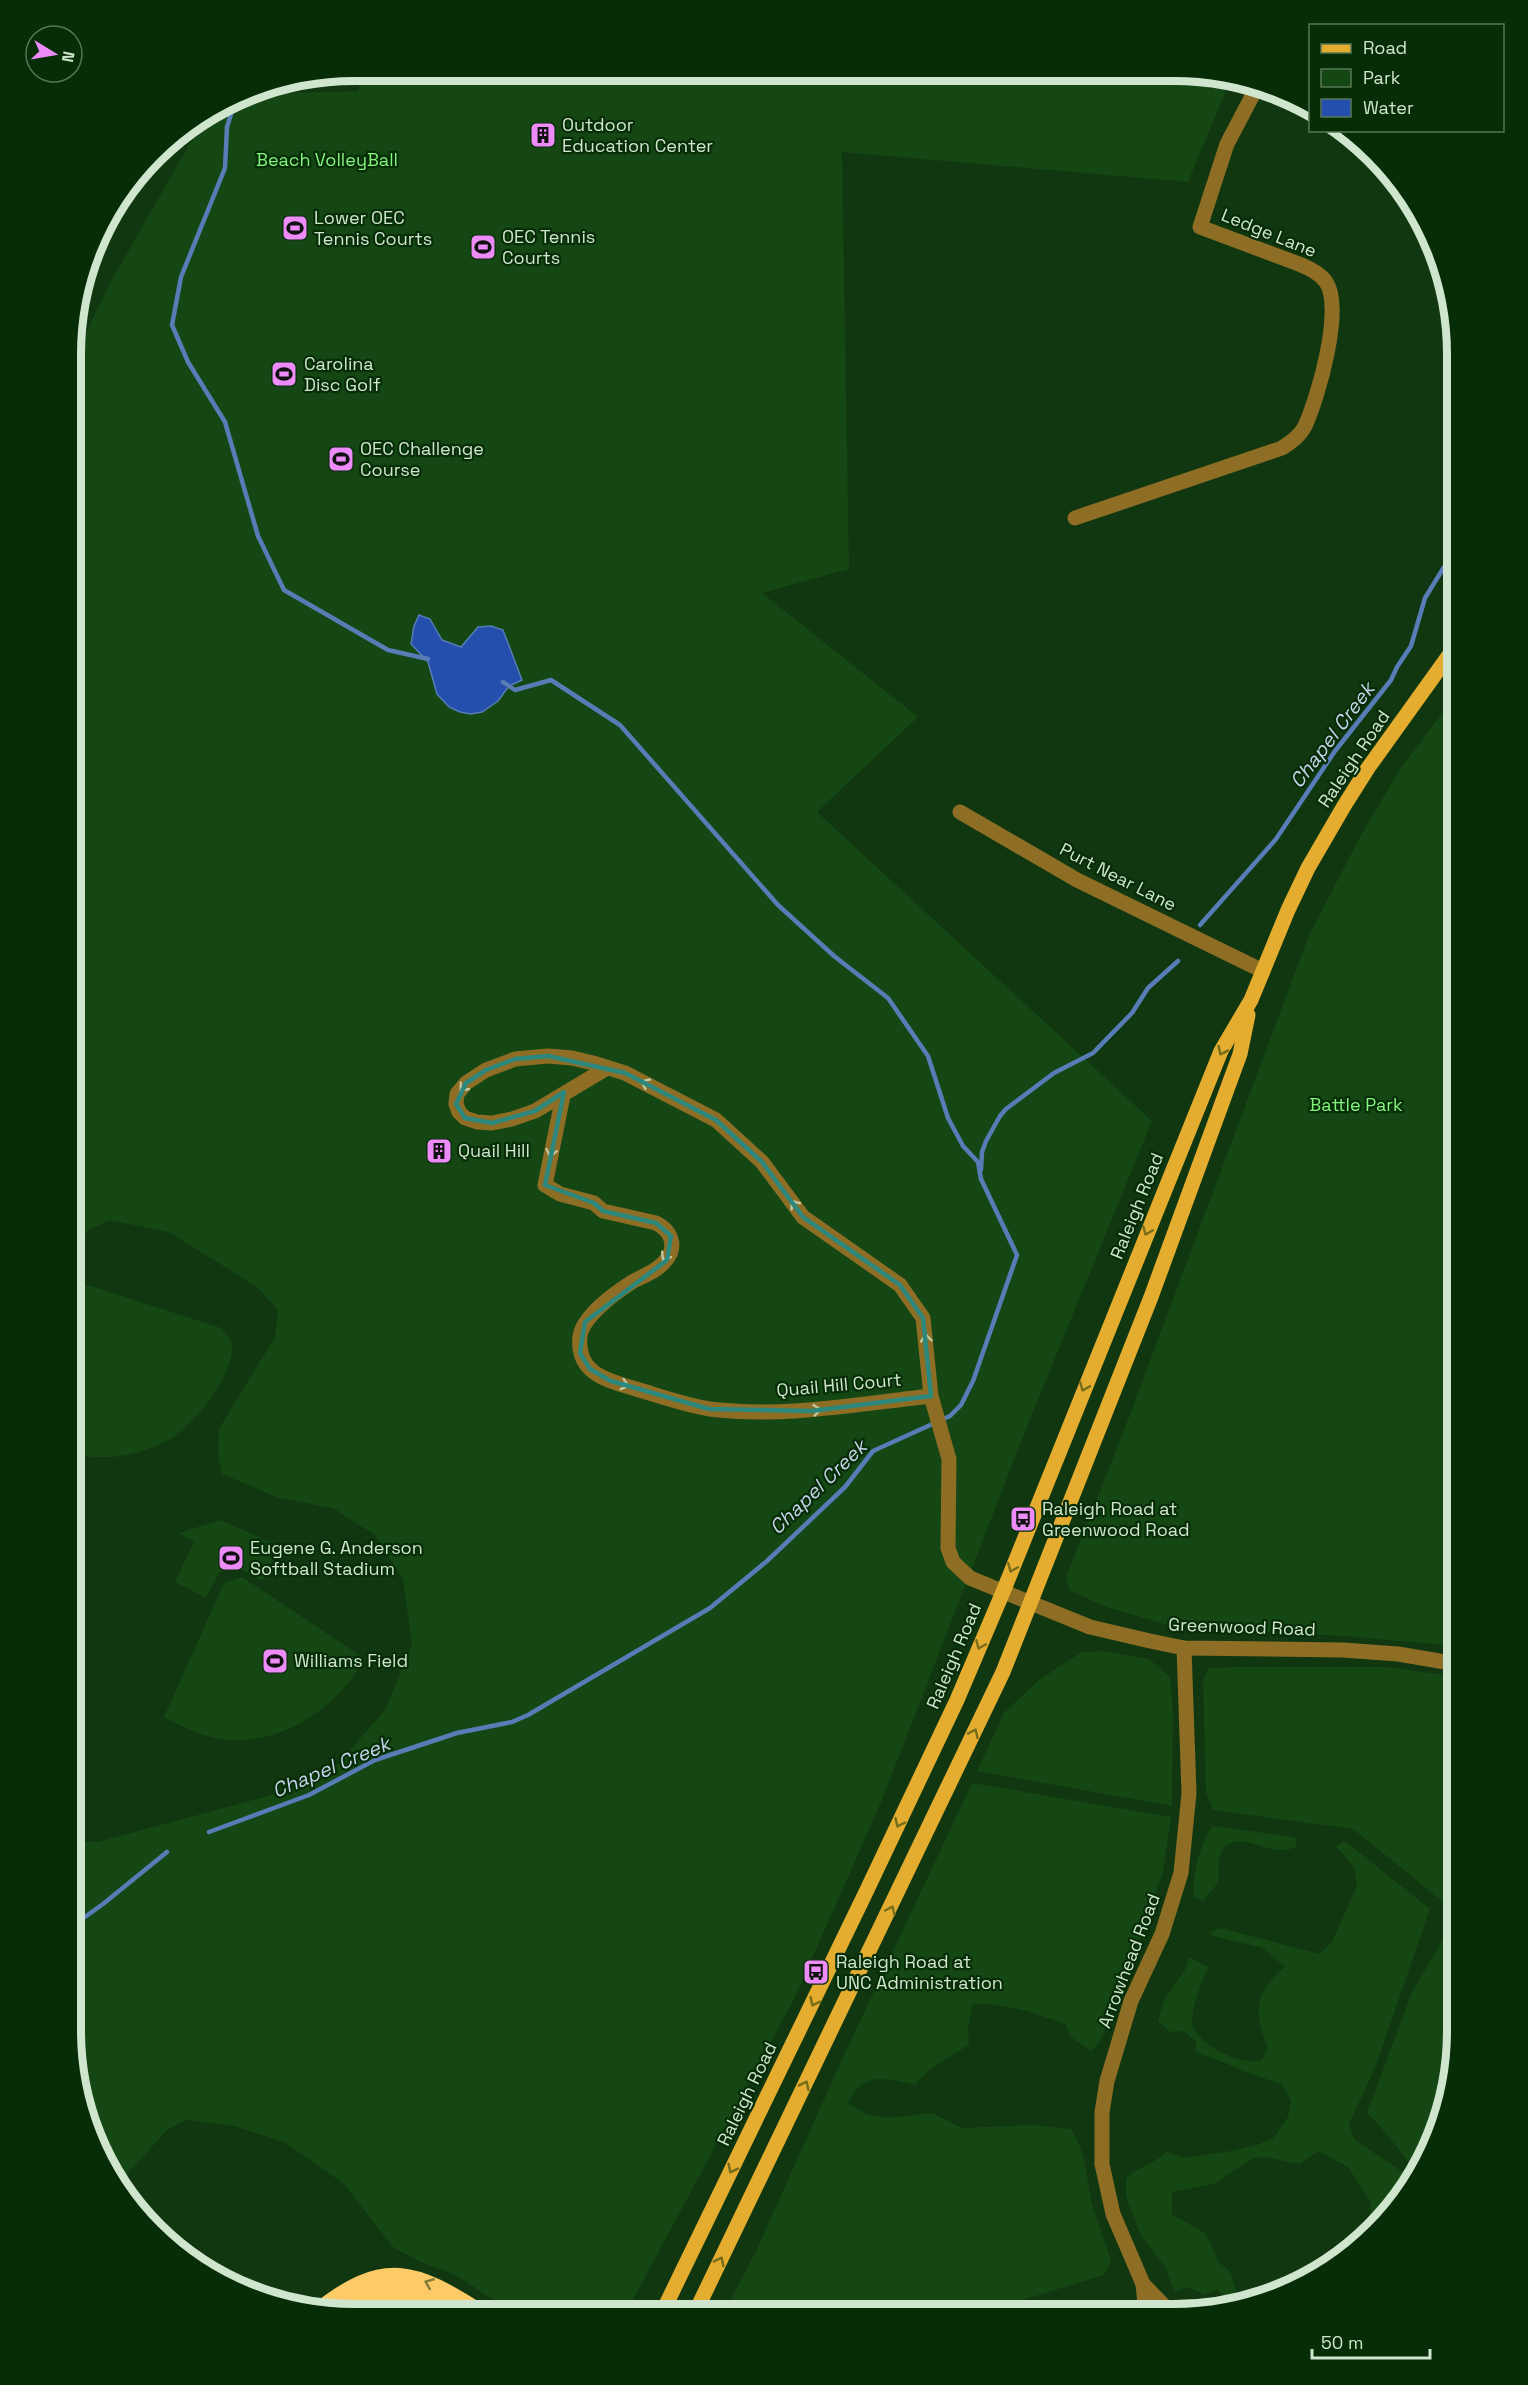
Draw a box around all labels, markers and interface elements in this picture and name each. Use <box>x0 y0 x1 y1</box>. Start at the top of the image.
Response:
north arrow <box>24 24 84 84</box>
legend <box>1309 24 1504 132</box>
text: Road <box>1363 36 1407 59</box>
text: N <box>57 49 80 64</box>
text: Park <box>1363 66 1401 89</box>
text: Water <box>1363 96 1414 119</box>
place label: Outdoor Education Center <box>562 113 713 157</box>
building icon: Outdoor Education Center <box>528 120 558 150</box>
park label: Beach VolleyBall <box>256 148 398 171</box>
street label: Ledge Lane <box>1218 203 1320 262</box>
place label: Lower OEC Tennis Courts <box>314 206 432 250</box>
sports icon: Lower OEC Tennis Courts <box>280 213 310 243</box>
place label: OEC Tennis Courts <box>502 225 595 269</box>
sports icon: OEC Tennis Courts <box>468 232 498 262</box>
place label: Carolina Disc Golf <box>304 352 381 396</box>
sports icon: Carolina Disc Golf <box>269 359 299 389</box>
place label: OEC Challenge Course <box>360 437 484 481</box>
sports icon: OEC Challenge Course <box>326 444 356 474</box>
water label: Chapel Creek <box>1284 675 1382 793</box>
street label: Raleigh Road <box>1313 706 1395 812</box>
street label: Purt Near Lane <box>1056 837 1180 916</box>
one-way arrow <box>1218 1045 1229 1056</box>
one-way arrow <box>640 1078 651 1090</box>
one-way arrow <box>460 1081 471 1092</box>
park label: Battle Park <box>1309 1093 1403 1116</box>
building icon: Quail Hill <box>424 1136 454 1166</box>
place label: Quail Hill <box>458 1139 530 1162</box>
one-way arrow <box>545 1148 558 1158</box>
street label: Raleigh Road <box>1105 1149 1168 1262</box>
one-way arrow <box>790 1199 801 1210</box>
one-way arrow <box>1142 1225 1154 1236</box>
one-way arrow <box>661 1251 673 1261</box>
one-way arrow <box>920 1333 932 1342</box>
street label: Quail Hill Court <box>776 1368 902 1401</box>
one-way arrow <box>619 1378 630 1391</box>
one-way arrow <box>1079 1381 1091 1392</box>
one-way arrow <box>812 1404 821 1417</box>
water label: Chapel Creek <box>764 1432 874 1540</box>
place label: Raleigh Road at Greenwood Road <box>1042 1497 1190 1541</box>
bus stop icon: Raleigh Road at Greenwood Road <box>1008 1504 1038 1534</box>
place label: Eugene G. Anderson Softball Stadium <box>250 1536 423 1580</box>
sports icon: Eugene G. Anderson Softball Stadium <box>216 1543 246 1573</box>
one-way arrow <box>1007 1562 1019 1573</box>
street label: Raleigh Road <box>921 1599 986 1712</box>
street label: Greenwood Road <box>1168 1612 1316 1641</box>
one-way arrow <box>975 1639 987 1650</box>
sports icon: Williams Field <box>260 1646 290 1676</box>
place label: Williams Field <box>294 1649 408 1672</box>
one-way arrow <box>967 1729 979 1740</box>
water label: Chapel Creek <box>268 1730 396 1804</box>
one-way arrow <box>895 1816 907 1827</box>
street label: Arrowhead Road <box>1092 1890 1165 2031</box>
one-way arrow <box>883 1905 895 1916</box>
place label: Raleigh Road at UNC Administration <box>836 1950 1003 1994</box>
bus stop icon: Raleigh Road at UNC Administration <box>801 1957 831 1987</box>
one-way arrow <box>809 1995 821 2006</box>
street label: Raleigh Road <box>712 2038 782 2149</box>
one-way arrow <box>798 2081 810 2092</box>
one-way arrow <box>728 2163 740 2174</box>
one-way arrow <box>713 2256 725 2267</box>
one-way arrow <box>425 2278 435 2291</box>
scale bar <box>1312 2322 1430 2360</box>
text: 50 m <box>1321 2331 1363 2354</box>

